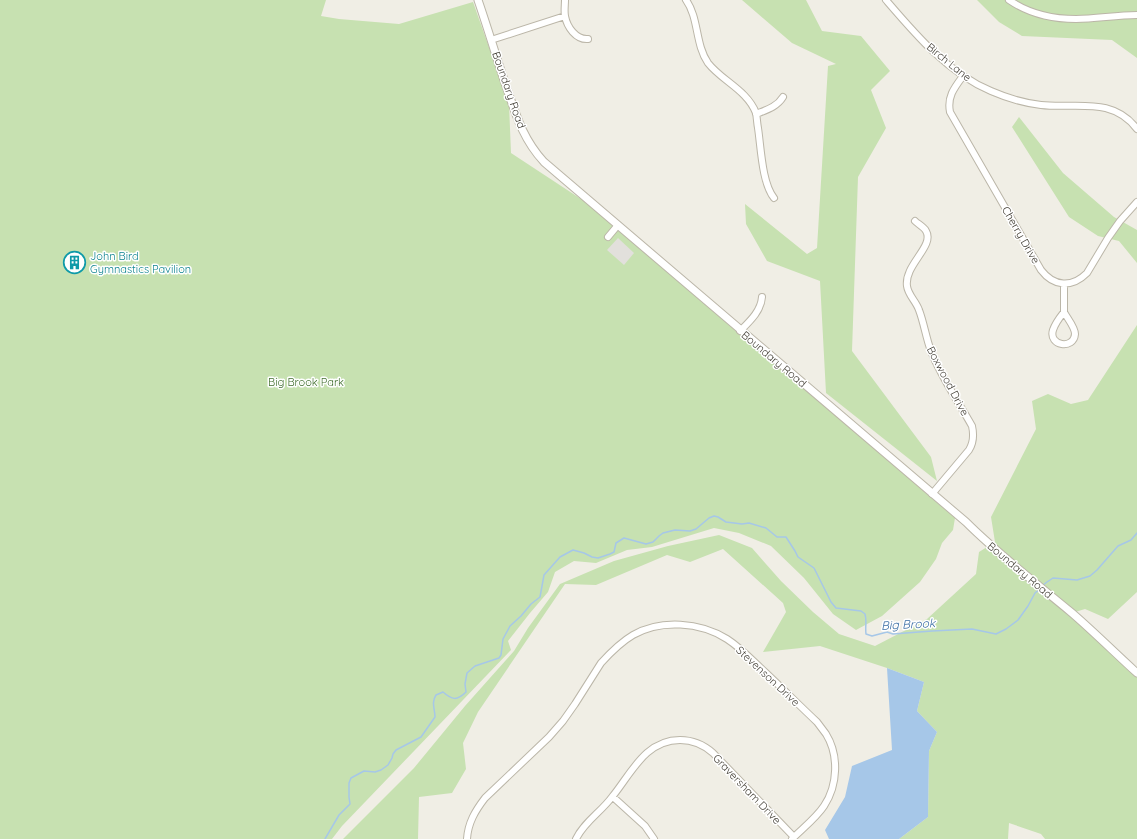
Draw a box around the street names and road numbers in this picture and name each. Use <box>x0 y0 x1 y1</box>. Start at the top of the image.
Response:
street label: Birch Lane <box>924 40 974 84</box>
street label: Boundary Road <box>489 50 529 130</box>
street label: Cherry Drive <box>999 204 1043 266</box>
street label: Boundary Road <box>739 328 809 390</box>
street label: Boxwood Drive <box>924 344 972 418</box>
street label: Boundary Road <box>985 539 1055 601</box>
street label: Stevenson Drive <box>733 643 803 709</box>
street label: Graversham Drive <box>710 751 784 827</box>

